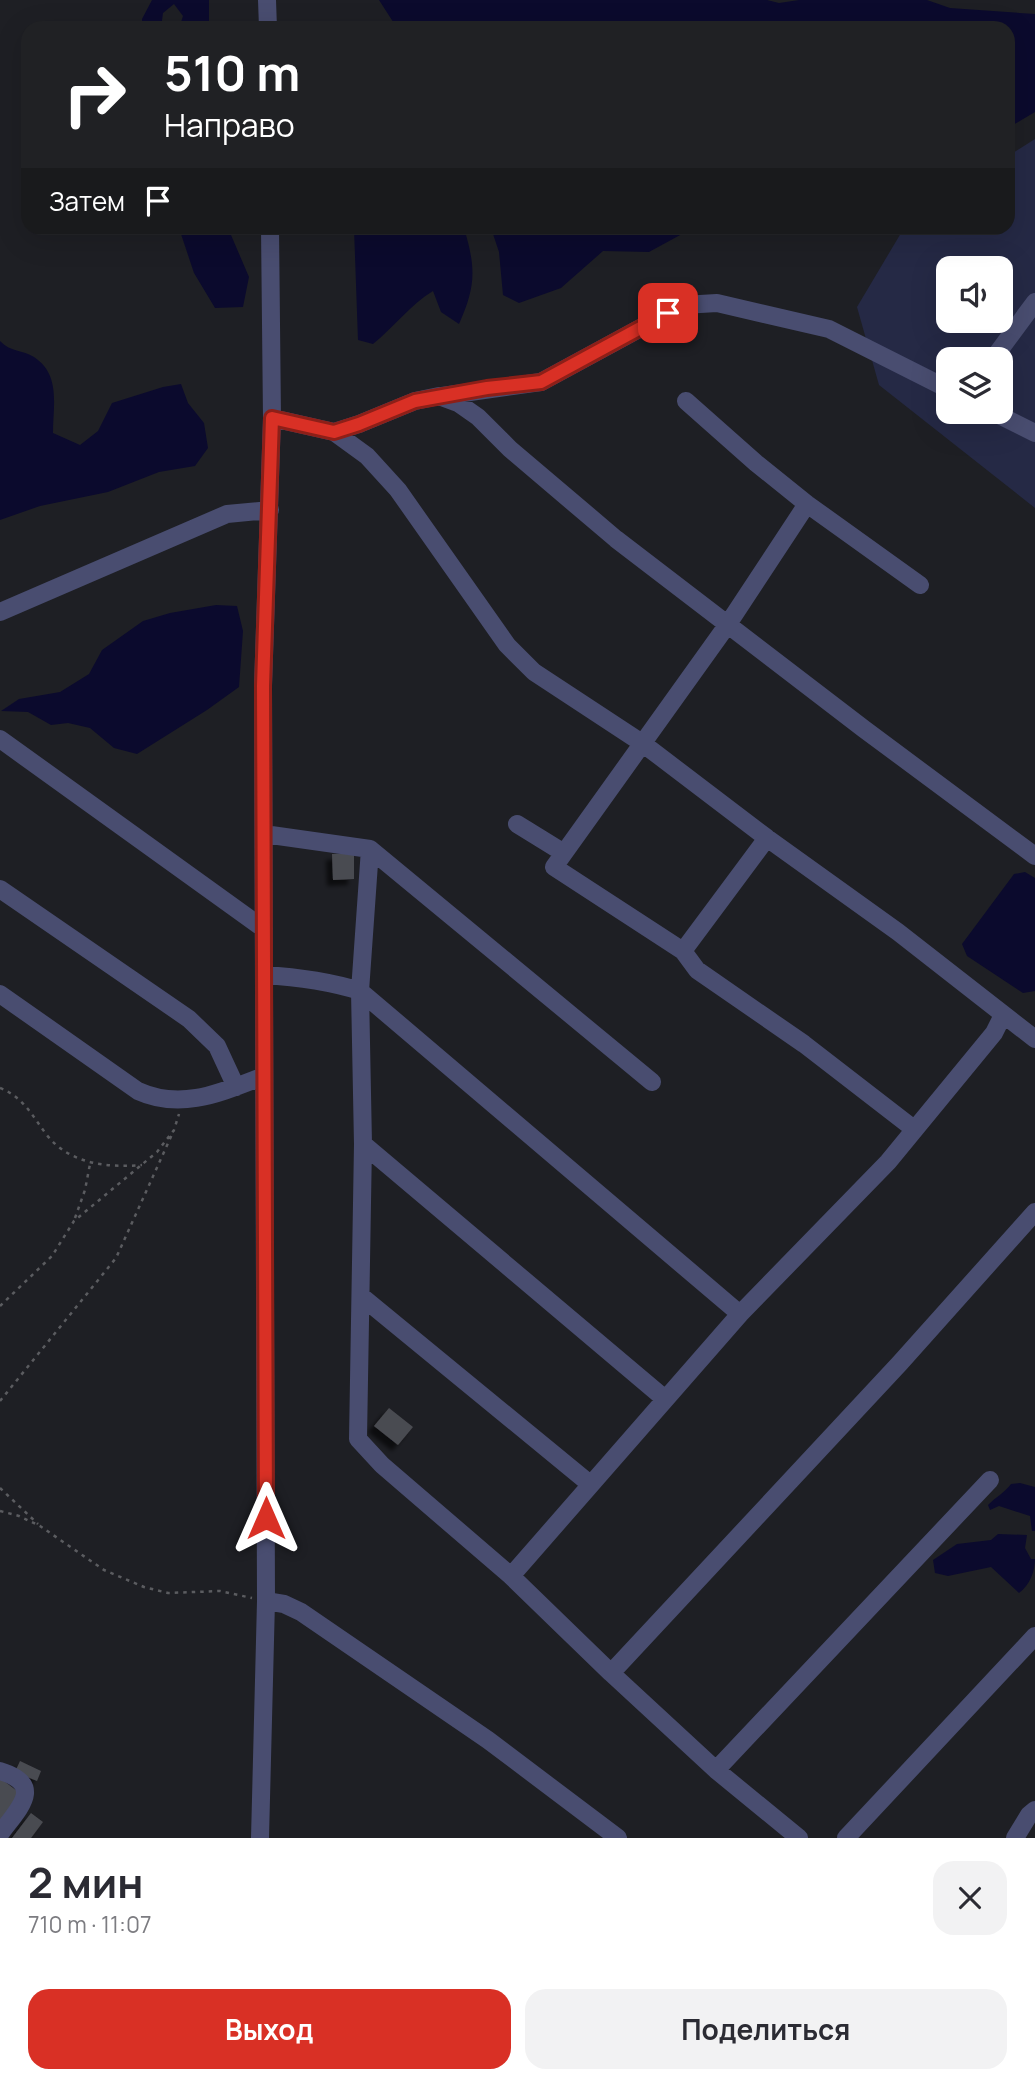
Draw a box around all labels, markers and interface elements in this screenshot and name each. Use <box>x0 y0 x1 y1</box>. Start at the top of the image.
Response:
text: 510 m <box>164 39 300 106</box>
icon: right <box>49 49 140 140</box>
text: Направо <box>164 103 295 147</box>
icon: arrive <box>139 182 177 220</box>
text: Затем <box>49 183 125 219</box>
map controls <box>936 256 1013 424</box>
button: sound <box>936 256 1013 333</box>
pin <box>638 283 698 343</box>
icon: arrive <box>649 294 687 332</box>
button: layers <box>936 347 1013 424</box>
position arrow <box>229 1481 303 1555</box>
text: 2 мин <box>28 1853 144 1911</box>
button: close <box>933 1861 1007 1935</box>
text: 710 m · 11:07 <box>28 1908 151 1940</box>
button: Выход <box>28 1989 511 2069</box>
button: Поделиться <box>525 1989 1007 2069</box>

